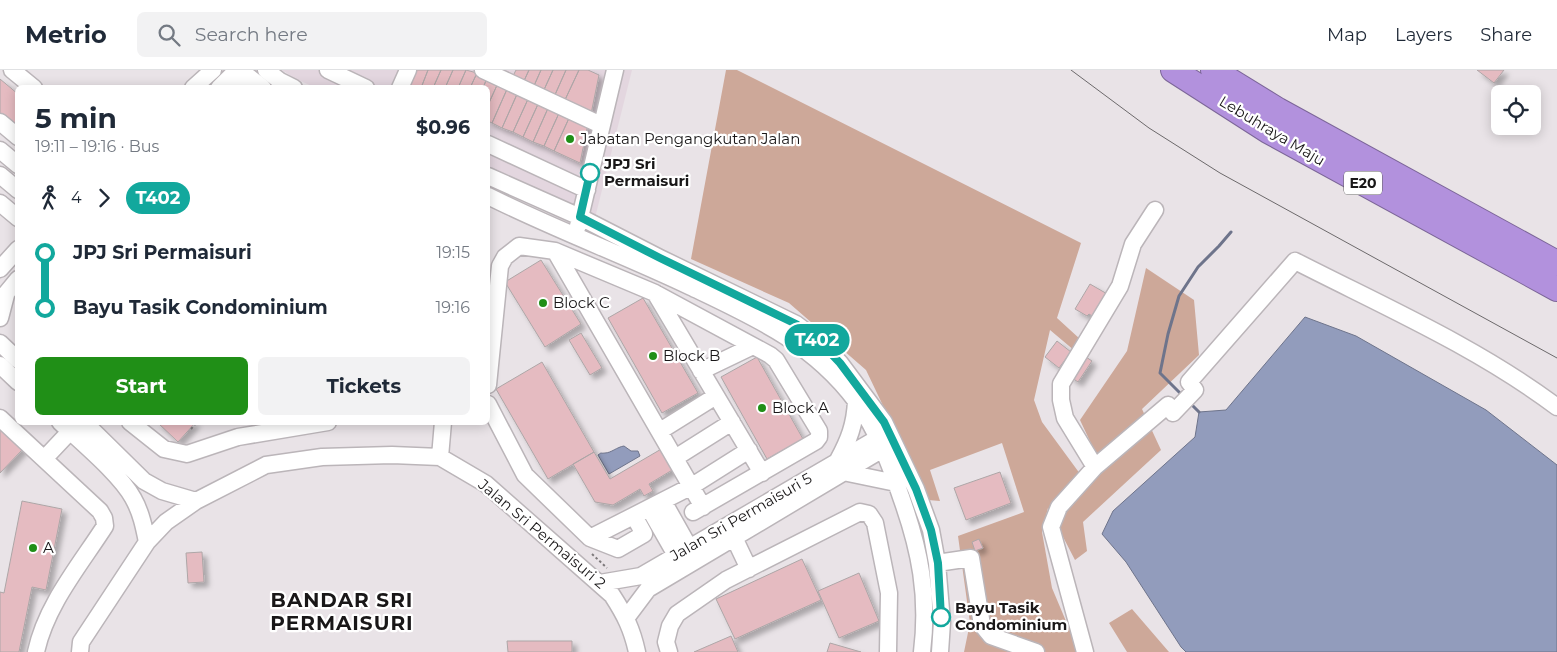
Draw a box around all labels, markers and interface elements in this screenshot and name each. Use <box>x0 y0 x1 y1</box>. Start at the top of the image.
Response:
search box <box>137 12 487 57</box>
text: Metrio <box>25 20 107 49</box>
icon: search <box>155 21 183 49</box>
text: Search here <box>195 23 308 46</box>
text: Map <box>1327 24 1367 46</box>
text: Layers <box>1395 24 1452 46</box>
text: Share <box>1480 24 1532 46</box>
map controls <box>1491 85 1541 135</box>
button: locate <box>1491 85 1541 135</box>
street label: Lebuhraya Maju <box>1216 91 1329 170</box>
text: 5 min <box>35 101 117 135</box>
text: $0.96 <box>416 116 470 139</box>
place label: Jabatan Pengangkutan Jalan <box>579 129 800 148</box>
marker: Jabatan Pengangkutan Jalan <box>564 133 576 145</box>
text: 19:11 – 19:16 · Bus <box>35 137 159 156</box>
place label: JPJ Sri Permaisuri <box>603 154 689 190</box>
marker: JPJ Sri Permaisuri <box>580 163 600 183</box>
road number: E20 <box>1344 172 1382 195</box>
icon: walk <box>35 184 63 212</box>
icon: forward <box>90 184 118 212</box>
text: T402 <box>136 187 180 209</box>
text: 4 <box>71 188 82 207</box>
text: JPJ Sri Permaisuri <box>73 241 252 264</box>
text: 19:15 <box>436 243 470 262</box>
place label: Block C <box>553 293 610 312</box>
text: Bayu Tasik Condominium <box>73 296 328 319</box>
marker: Block C <box>537 297 549 309</box>
text: 19:16 <box>436 298 470 317</box>
line badge: T402 <box>782 324 852 356</box>
text: T402 <box>795 329 839 351</box>
place label: Block B <box>663 346 720 365</box>
marker: Block B <box>647 350 659 362</box>
button: Start <box>35 357 248 415</box>
button: Tickets <box>258 357 470 415</box>
place label: Block A <box>772 398 829 417</box>
marker: Block A <box>756 402 768 414</box>
street label: Jalan Sri Permaisuri 5 <box>666 468 815 565</box>
street label: Jalan Sri Permaisuri 2 <box>474 474 610 592</box>
place label: A <box>43 538 54 557</box>
marker: A <box>27 542 39 554</box>
district label: BANDAR SRI PERMAISURI <box>270 588 414 635</box>
place label: Bayu Tasik Condominium <box>955 598 1067 634</box>
marker: Bayu Tasik Condominium <box>931 607 951 627</box>

